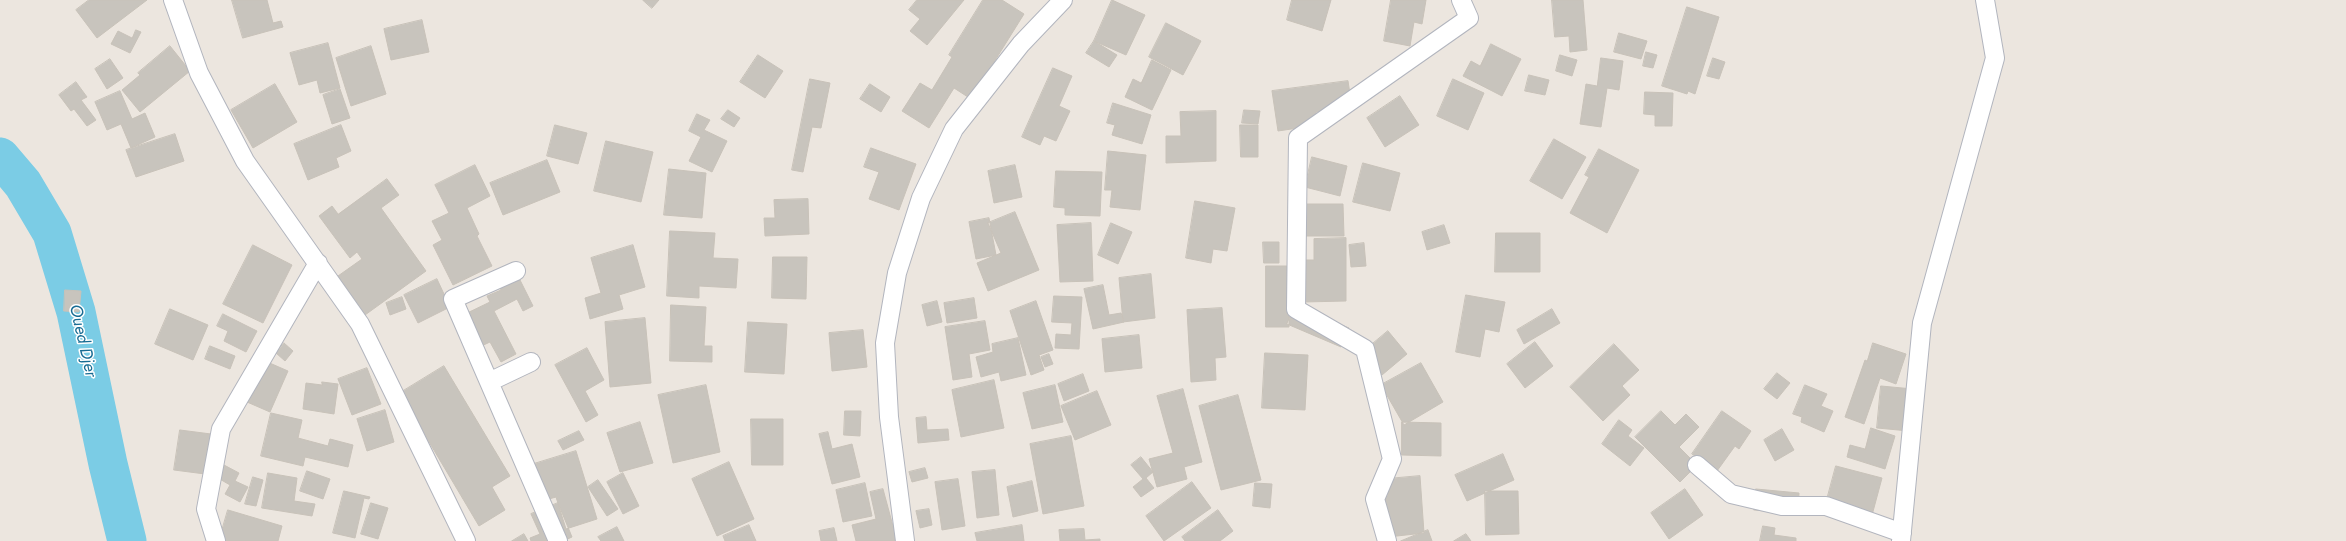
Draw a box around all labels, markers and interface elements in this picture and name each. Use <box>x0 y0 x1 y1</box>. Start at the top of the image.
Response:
water label: Oued Djer <box>64 303 100 379</box>

